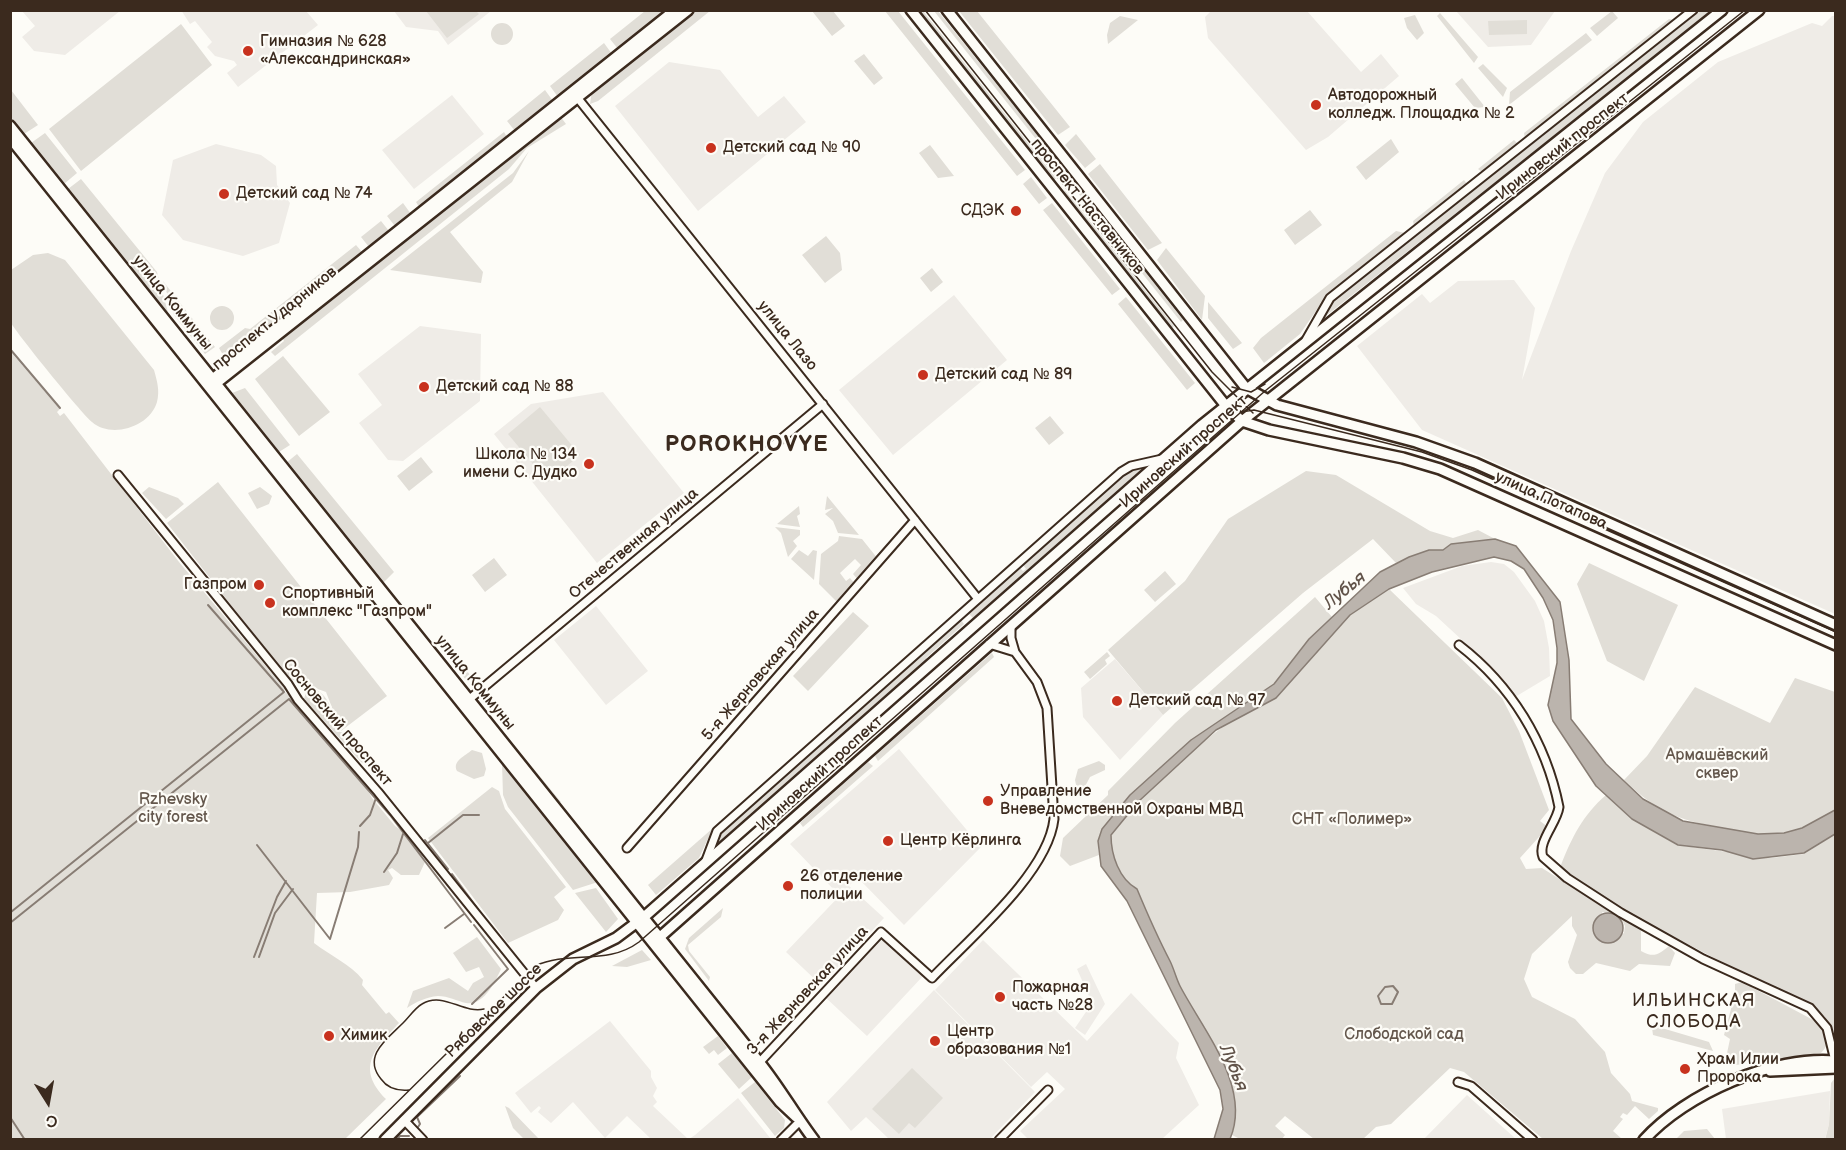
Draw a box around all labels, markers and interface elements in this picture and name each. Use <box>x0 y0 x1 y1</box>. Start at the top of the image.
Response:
place label: Гимназия № 628 «Александринская» <box>260 32 411 70</box>
marker: Гимназия № 628 «Александринская» <box>241 44 255 58</box>
place label: Автодорожный колледж. Площадка № 2 <box>1328 86 1515 124</box>
street label: Ириновский проспект <box>1493 89 1633 205</box>
marker: Автодорожный колледж. Площадка № 2 <box>1309 98 1323 112</box>
street label: проспект Наставников <box>1026 135 1148 279</box>
place label: Детский сад № 90 <box>723 138 861 158</box>
marker: Детский сад № 90 <box>704 141 718 155</box>
place label: Детский сад № 74 <box>236 184 373 204</box>
marker: Детский сад № 74 <box>217 187 231 201</box>
place label: СДЭК <box>961 201 1004 221</box>
marker: СДЭК <box>1009 204 1023 218</box>
street label: улица Коммуны <box>128 252 216 354</box>
street label: проспект Ударников <box>209 263 341 375</box>
street label: улица Лазо <box>753 297 821 375</box>
place label: Детский сад № 89 <box>935 365 1073 385</box>
marker: Детский сад № 89 <box>916 368 930 382</box>
place label: Детский сад № 88 <box>436 377 574 397</box>
marker: Детский сад № 88 <box>417 380 431 394</box>
street label: Ириновский проспект <box>1116 391 1252 513</box>
district label: POROKHOVYE <box>665 432 829 458</box>
place label: Школа № 134 имени С. Дудко <box>463 445 577 483</box>
marker: Школа № 134 имени С. Дудко <box>582 457 596 471</box>
street label: улица Потапова <box>1492 468 1610 534</box>
street label: Отечественная улица <box>566 484 702 604</box>
water label: Лубья <box>1319 567 1371 615</box>
place label: Газпром <box>184 575 247 595</box>
marker: Газпром <box>252 578 266 592</box>
place label: Cпортивный комплекс "Газпром" <box>282 584 432 622</box>
marker: Cпортивный комплекс "Газпром" <box>263 596 277 610</box>
street label: 5-я Жерновская улица <box>698 605 824 745</box>
street label: улица Коммуны <box>431 632 519 734</box>
street label: Сосновский проспект <box>278 655 396 791</box>
place label: Детский сад № 97 <box>1129 691 1265 711</box>
marker: Детский сад № 97 <box>1110 694 1124 708</box>
street label: Ириновский проспект <box>753 712 887 836</box>
park label: Армашёвский сквер <box>1666 746 1768 784</box>
place label: Управление Вневедомственной Охраны МВД <box>1000 782 1243 820</box>
park label: Rzhevsky city forest <box>138 790 208 828</box>
marker: Управление Вневедомственной Охраны МВД <box>981 794 995 808</box>
park label: СНТ «Полимер» <box>1292 810 1412 830</box>
place label: Центр Кёрлинга <box>900 831 1021 851</box>
marker: Центр Кёрлинга <box>881 834 895 848</box>
place label: 26 отделение полиции <box>800 867 903 905</box>
marker: 26 отделение полиции <box>781 879 795 893</box>
street label: 3-я Жерновская улица <box>743 922 873 1060</box>
street label: Рябовское шоссе <box>441 960 547 1062</box>
place label: Пожарная часть №28 <box>1012 978 1093 1016</box>
marker: Пожарная часть №28 <box>993 990 1007 1004</box>
district label: ИЛЬИНСКАЯ СЛОБОДА <box>1632 990 1756 1032</box>
place label: Центр образования №1 <box>947 1022 1071 1060</box>
park label: Слободской сад <box>1344 1025 1464 1045</box>
place label: Химик <box>341 1026 388 1046</box>
marker: Химик <box>322 1029 336 1043</box>
marker: Центр образования №1 <box>928 1034 942 1048</box>
water label: Лубья <box>1214 1041 1252 1095</box>
place label: Храм Илии Пророка <box>1697 1050 1779 1088</box>
marker: Храм Илии Пророка <box>1678 1062 1692 1076</box>
north arrow <box>18 1072 78 1132</box>
text: С <box>44 1110 59 1131</box>

